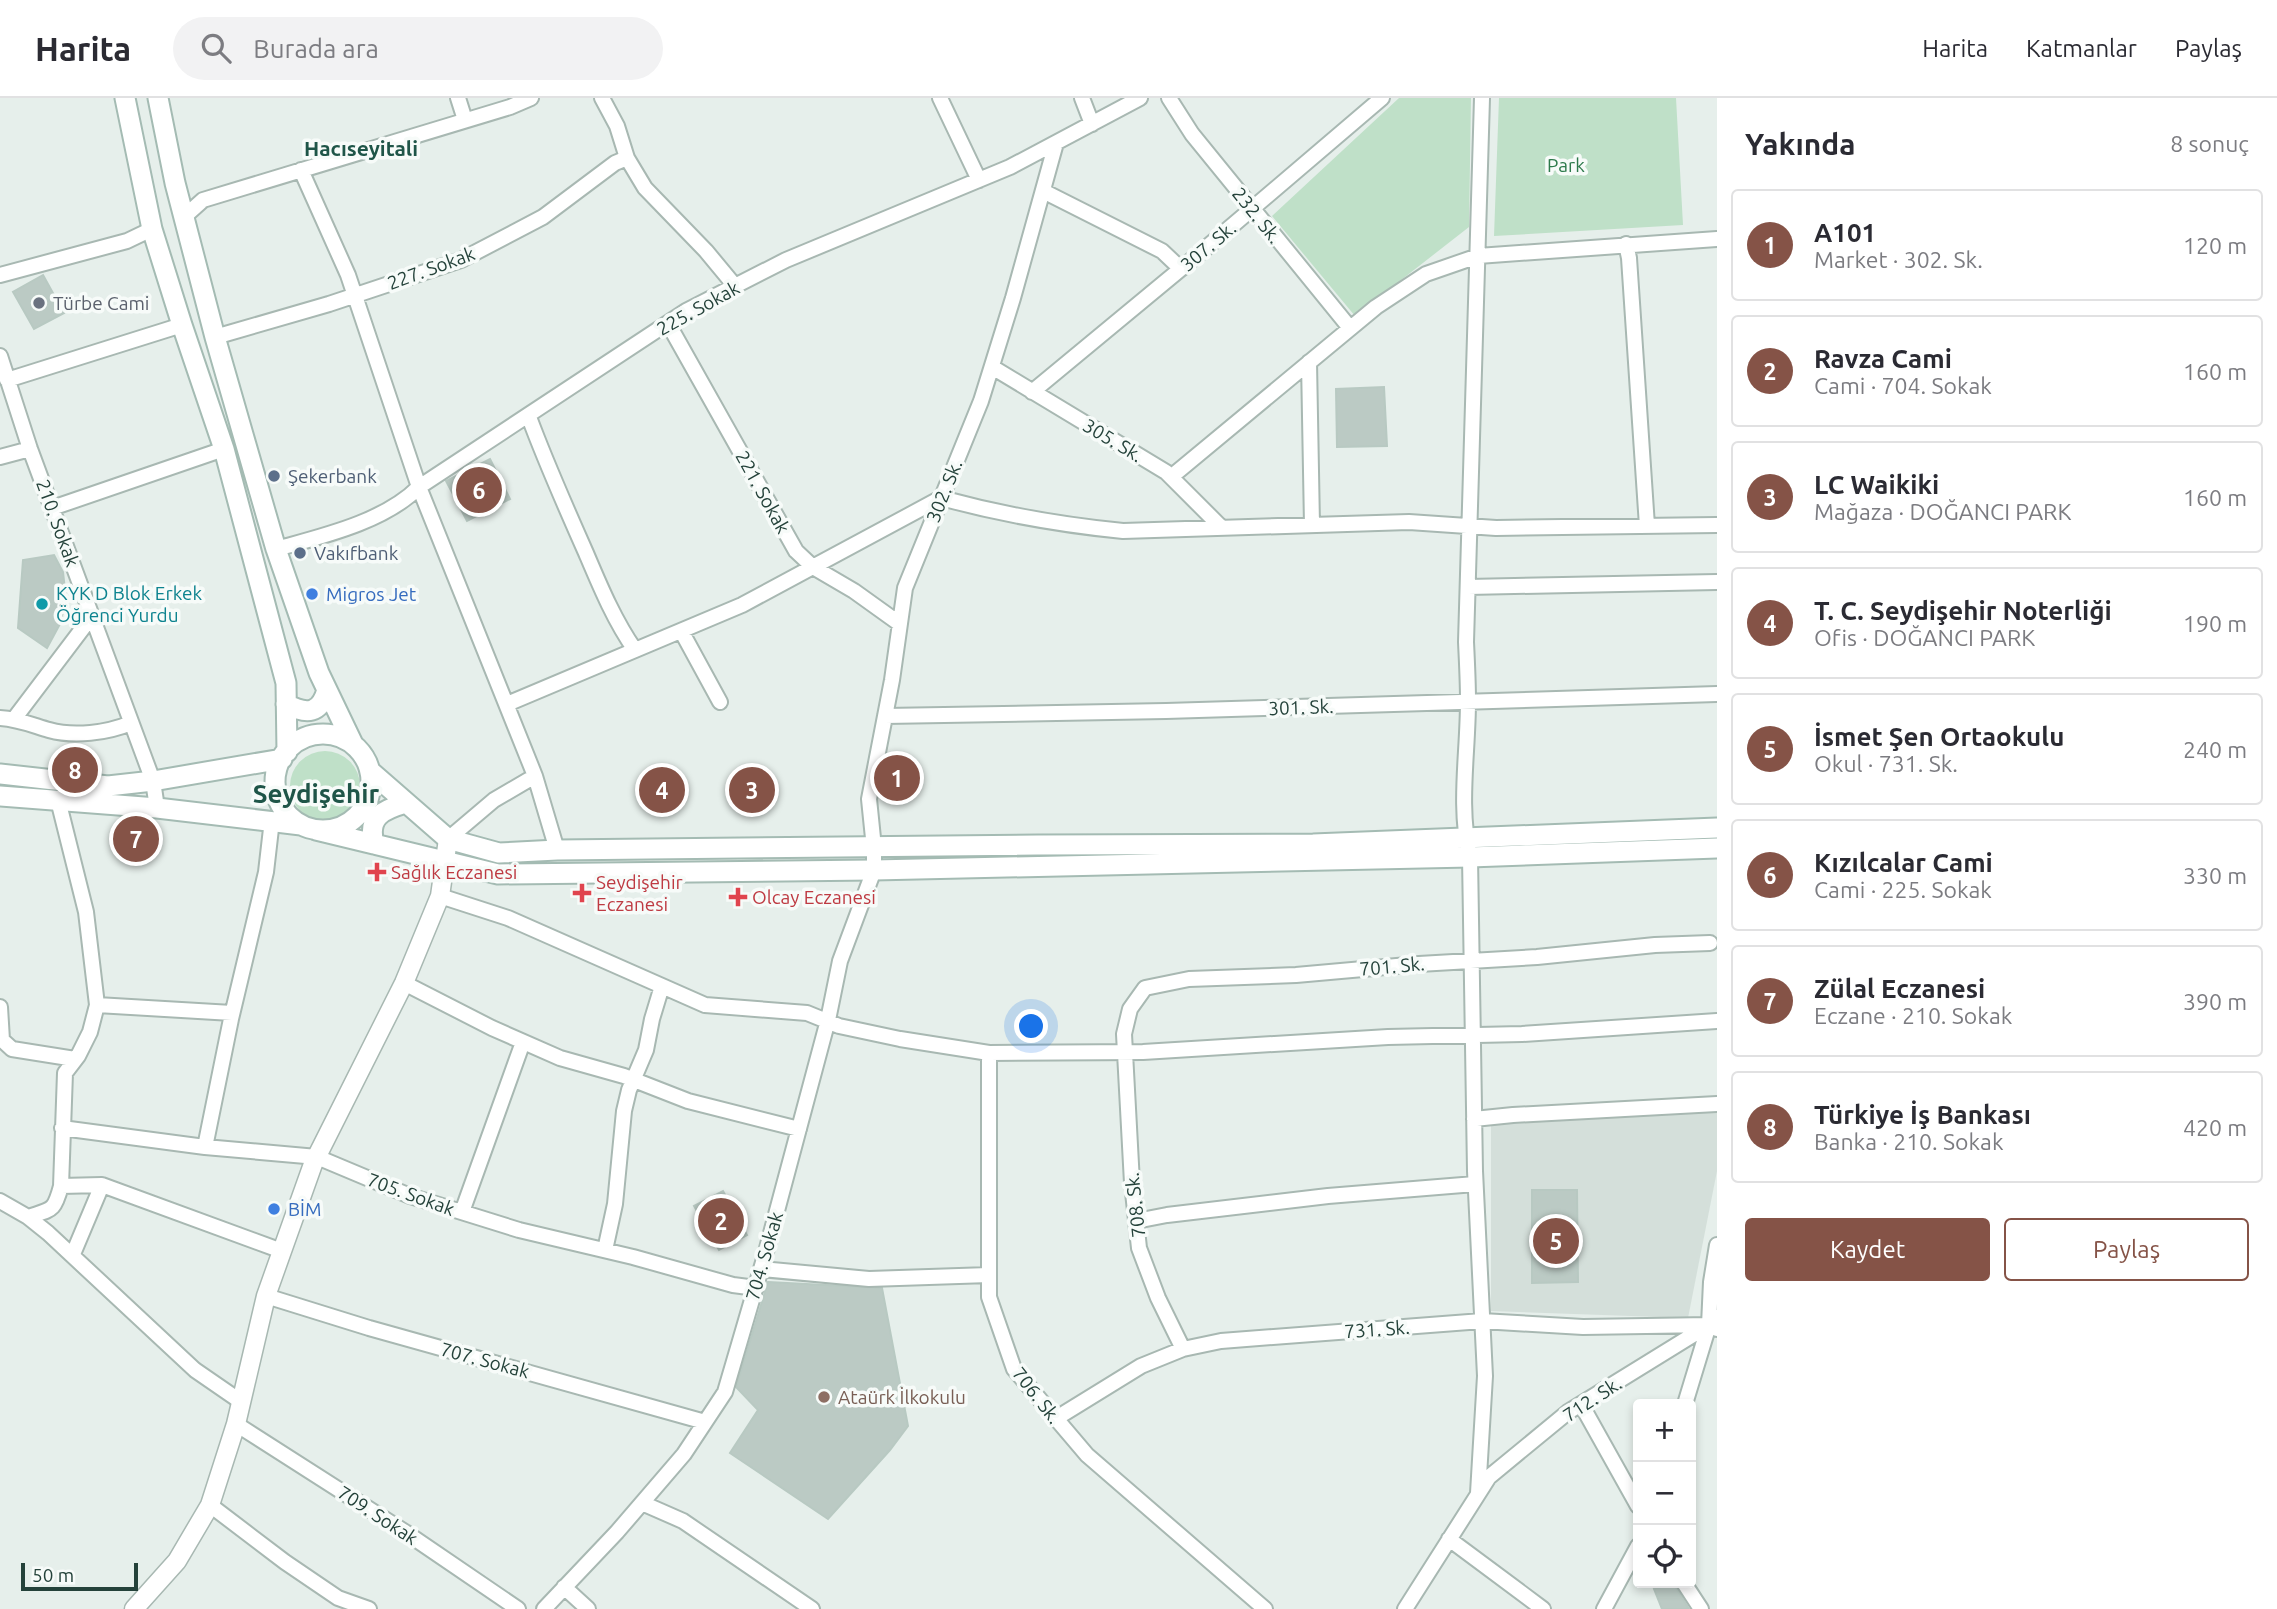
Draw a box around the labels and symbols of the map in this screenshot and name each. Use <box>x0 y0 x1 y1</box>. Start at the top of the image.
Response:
district label: Hacıseyitali <box>304 136 418 160</box>
park label: Park <box>1547 154 1585 176</box>
street label: 232. Sk. <box>1228 183 1286 247</box>
street label: 307. Sk. <box>1176 217 1240 275</box>
street label: 227. Sokak <box>384 242 478 294</box>
street label: 225. Sokak <box>653 276 744 340</box>
place label: Türbe Cami <box>53 292 149 314</box>
marker: Türbe Cami <box>31 295 47 311</box>
street label: 305. Sk. <box>1079 414 1147 466</box>
street label: 221. Sokak <box>731 447 795 538</box>
street label: 302. Sk. <box>922 457 966 525</box>
pin: 6 <box>456 464 502 516</box>
place label: Şekerbank <box>288 465 377 487</box>
marker: Şekerbank <box>266 468 282 484</box>
street label: 210. Sokak <box>32 476 84 570</box>
place label: Vakıfbank <box>314 542 399 564</box>
marker: Vakıfbank <box>292 545 308 561</box>
place label: KYK D Blok Erkek Öğrenci Yurdu <box>56 582 202 626</box>
place label: Migros Jet <box>326 583 417 605</box>
marker: Migros Jet <box>304 586 320 602</box>
marker: KYK D Blok Erkek Öğrenci Yurdu <box>34 596 50 612</box>
street label: 301. Sk. <box>1268 695 1334 719</box>
pin: 8 <box>52 744 98 796</box>
pin: 1 <box>874 752 920 804</box>
pin: 4 <box>639 764 685 816</box>
pin: 3 <box>729 764 775 816</box>
district label: Seydişehir <box>253 779 380 809</box>
pin: 7 <box>113 813 159 865</box>
place label: Sağlık Eczanesi <box>391 861 517 883</box>
marker: Sağlık Eczanesi <box>369 864 385 880</box>
place label: Seydişehir Eczanesi <box>596 871 683 915</box>
marker: Seydişehir Eczanesi <box>574 885 590 901</box>
place label: Olcay Eczanesi <box>752 886 876 908</box>
marker: Olcay Eczanesi <box>730 889 746 905</box>
street label: 701. Sk. <box>1358 952 1426 980</box>
your location <box>1014 1009 1048 1043</box>
street label: 705. Sokak <box>364 1168 458 1220</box>
street label: 708. Sk. <box>1121 1171 1149 1239</box>
pin: 2 <box>698 1195 744 1247</box>
place label: BİM <box>288 1198 321 1220</box>
marker: BİM <box>266 1201 282 1217</box>
street label: 704. Sokak <box>741 1209 787 1303</box>
pin: 5 <box>1533 1215 1579 1267</box>
street label: 731. Sk. <box>1344 1316 1410 1342</box>
street label: 707. Sokak <box>438 1338 532 1383</box>
street label: 706. Sk. <box>1008 1362 1066 1428</box>
street label: 712. Sk. <box>1559 1372 1625 1426</box>
place label: Ataürk İlkokulu <box>838 1386 966 1408</box>
marker: Ataürk İlkokulu <box>816 1389 832 1405</box>
street label: 709. Sokak <box>334 1481 423 1549</box>
scale bar <box>21 1560 138 1592</box>

